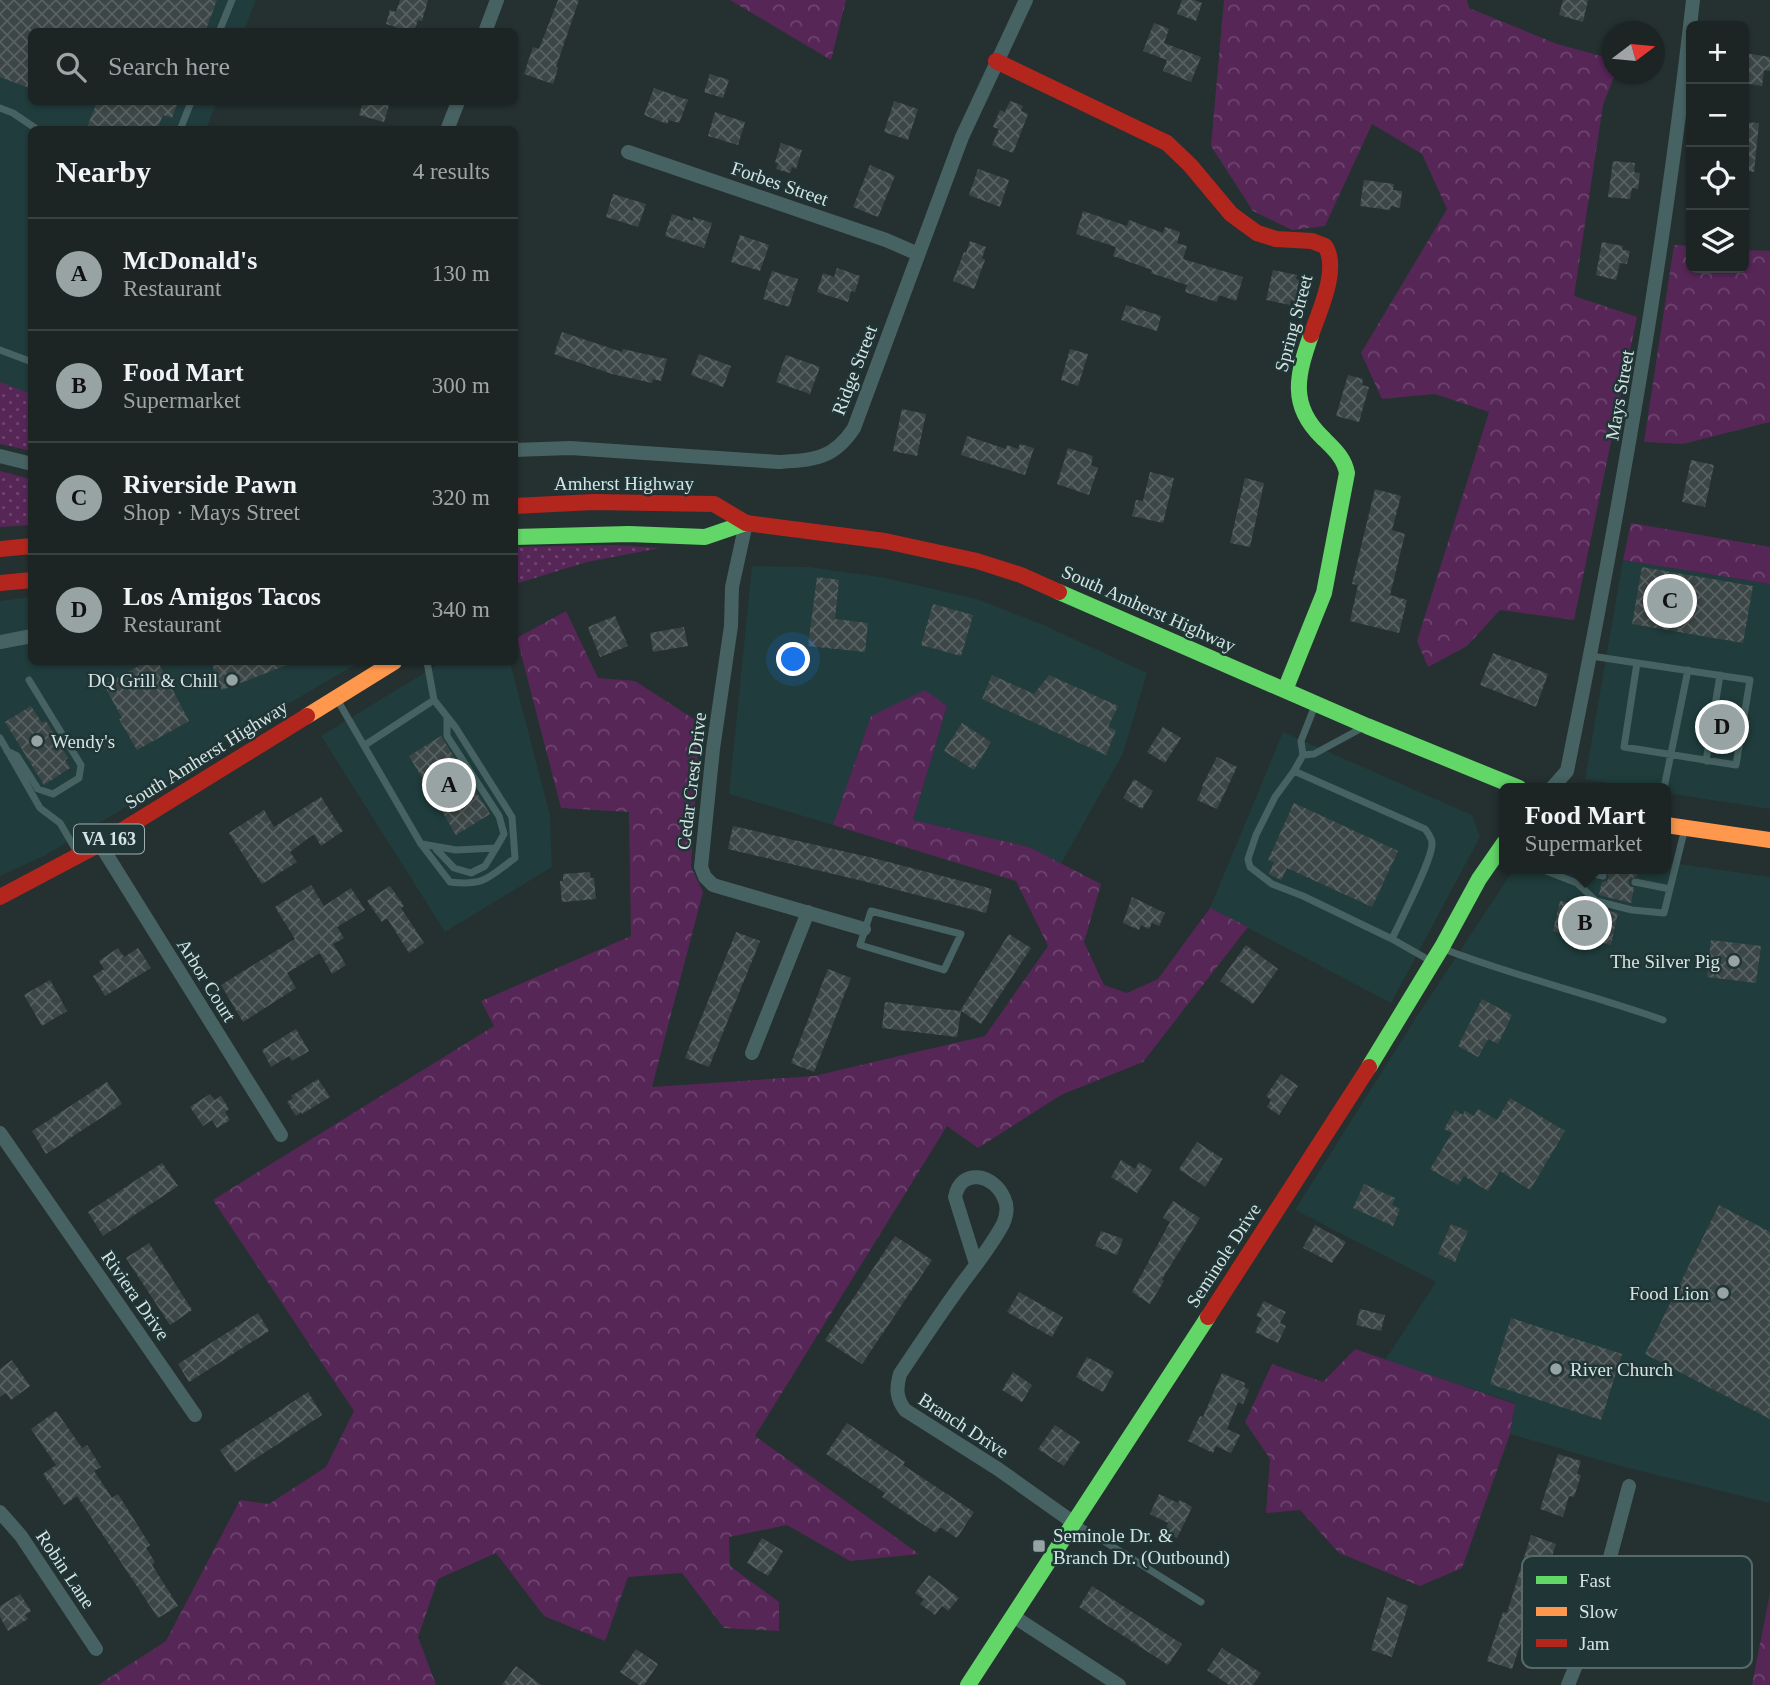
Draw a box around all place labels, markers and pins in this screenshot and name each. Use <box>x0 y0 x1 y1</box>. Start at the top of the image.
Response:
pin: C <box>1647 575 1693 627</box>
place label: DQ Grill & Chill <box>88 670 218 691</box>
marker: DQ Grill & Chill <box>224 672 240 688</box>
pin: D <box>1699 701 1745 753</box>
place label: Wendy's <box>51 731 115 752</box>
marker: Wendy's <box>29 733 45 749</box>
pin: A <box>426 759 472 811</box>
pin: B <box>1562 897 1608 949</box>
place label: The Silver Pig <box>1610 951 1720 972</box>
marker: The Silver Pig <box>1726 953 1742 969</box>
place label: Food Lion <box>1629 1283 1709 1304</box>
marker: Food Lion <box>1715 1285 1731 1301</box>
place label: River Church <box>1570 1359 1673 1380</box>
marker: River Church <box>1548 1361 1564 1377</box>
place label: Seminole Dr. & Branch Dr. (Outbound) <box>1053 1525 1230 1569</box>
marker: Seminole Dr. & Branch Dr. (Outbound) <box>1031 1538 1047 1554</box>

